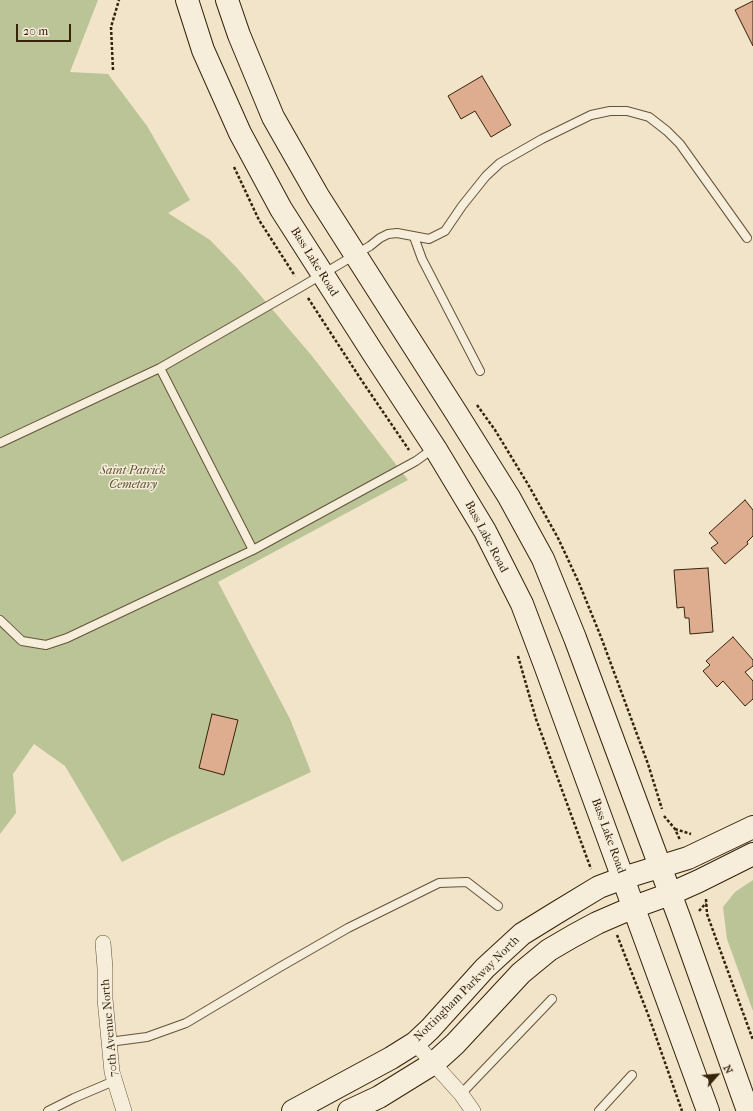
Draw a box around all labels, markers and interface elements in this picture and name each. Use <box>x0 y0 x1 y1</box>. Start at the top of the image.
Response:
scale bar <box>18 16 73 42</box>
text: 20 m <box>23 24 48 38</box>
street label: Bass Lake Road <box>287 225 341 299</box>
park label: Saint Patrick Cemetary <box>100 464 166 492</box>
street label: Bass Lake Road <box>461 499 511 575</box>
street label: Bass Lake Road <box>588 797 628 875</box>
street label: Nottingham Parkway North <box>411 933 523 1045</box>
street label: 70th Avenue North <box>99 978 121 1078</box>
north arrow <box>697 1055 737 1095</box>
text: N <box>720 1063 736 1076</box>

